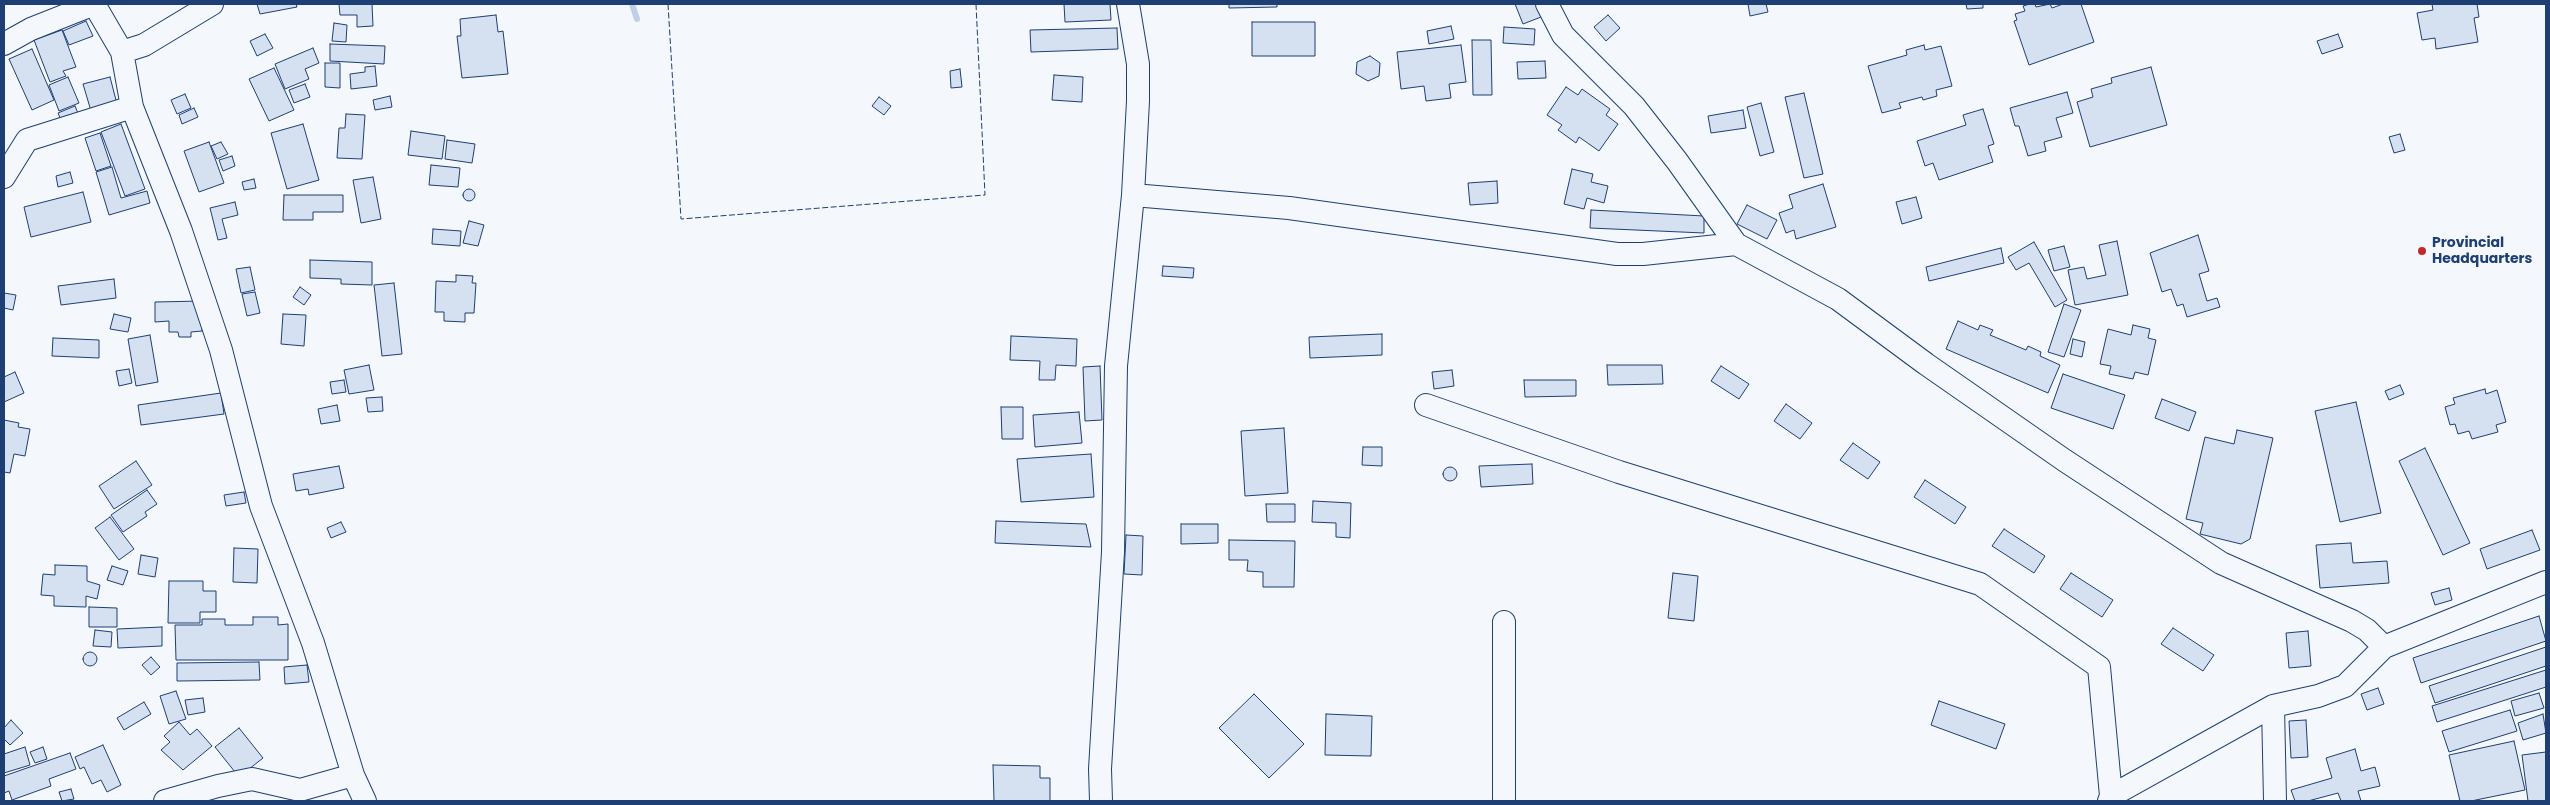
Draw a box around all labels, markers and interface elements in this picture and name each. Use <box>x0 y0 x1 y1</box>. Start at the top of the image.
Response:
place label: Provincial Headquarters <box>2432 235 2532 268</box>
marker: Provincial Headquarters <box>2416 245 2428 257</box>

